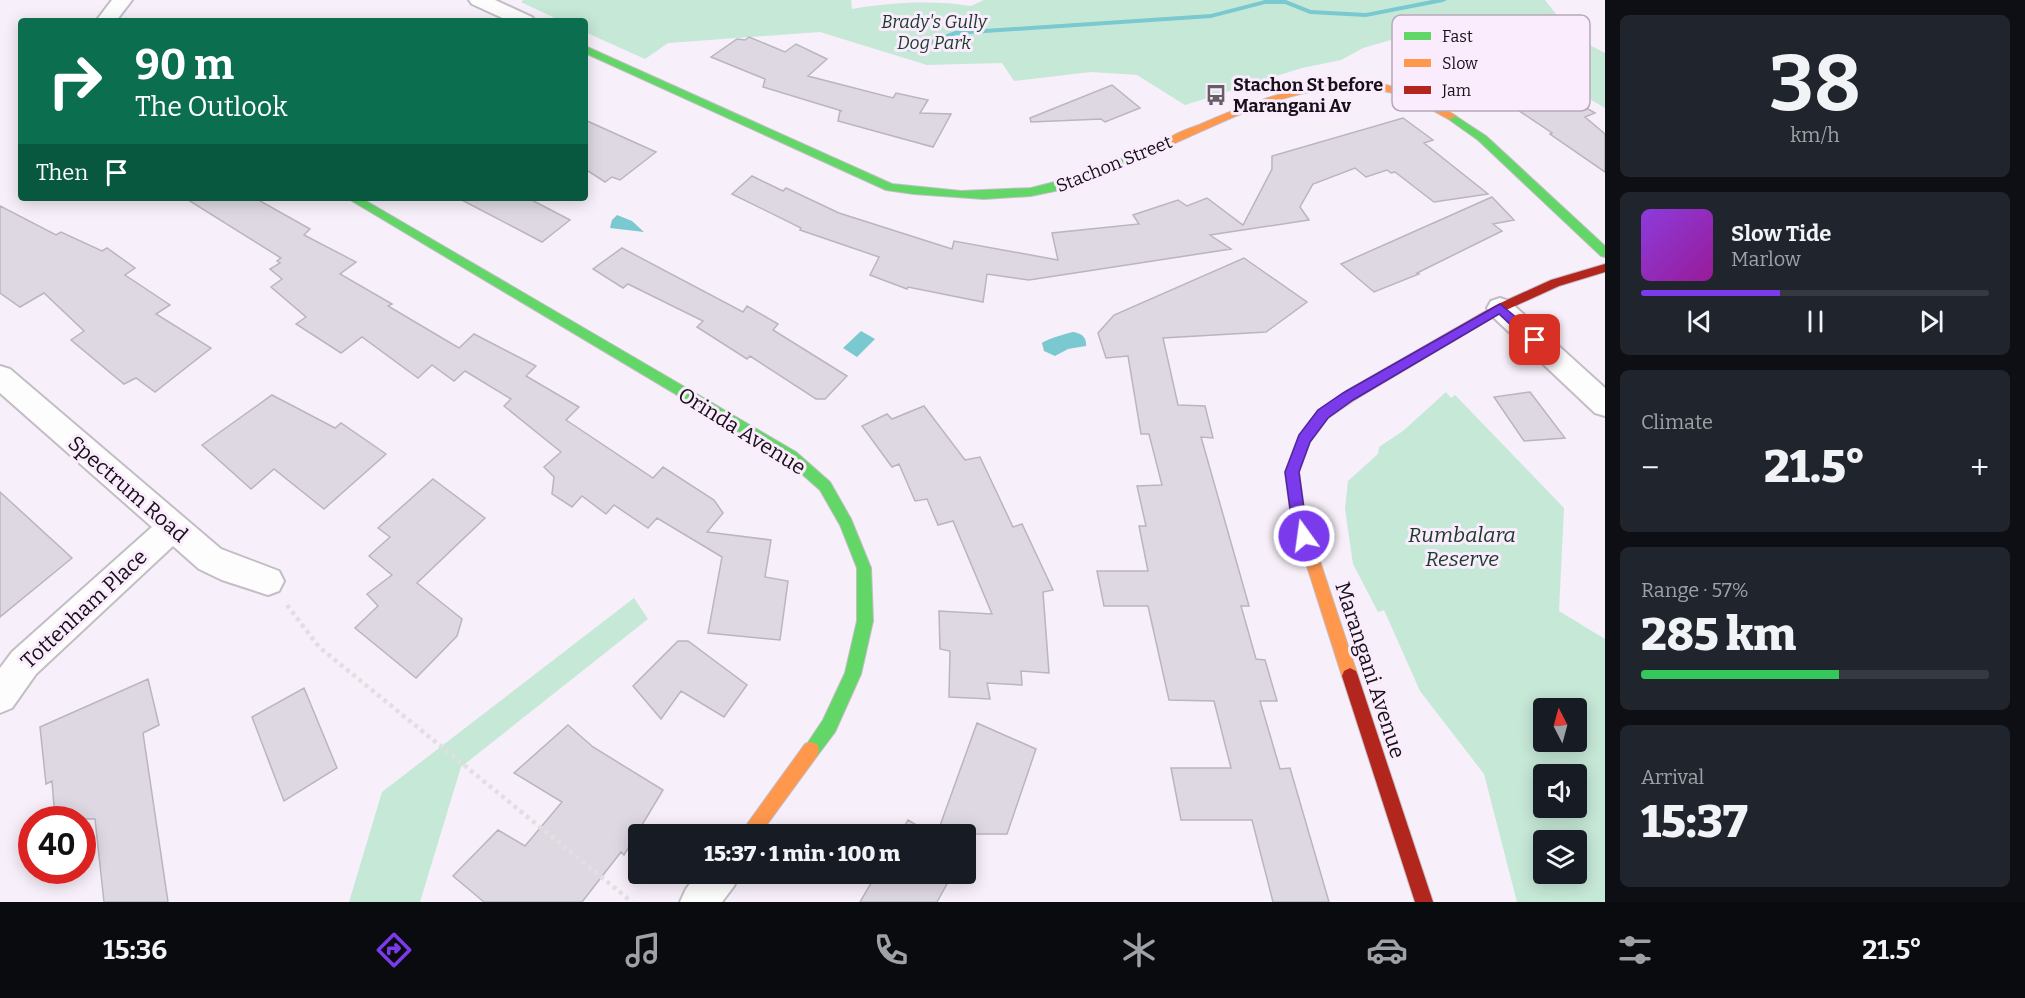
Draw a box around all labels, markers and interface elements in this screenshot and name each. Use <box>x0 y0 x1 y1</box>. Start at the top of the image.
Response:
park label: Brady's Gully Dog Park <box>881 11 988 54</box>
legend <box>1392 15 1590 111</box>
text: Fast <box>1442 27 1473 46</box>
text: 38 <box>1769 37 1861 131</box>
text: 90 m <box>135 40 234 90</box>
icon: right <box>36 42 114 120</box>
text: Slow <box>1442 54 1478 73</box>
place label: Stachon St before Marangani Av <box>1233 74 1383 117</box>
text: Jam <box>1441 81 1471 100</box>
bus stop icon: Stachon St before Marangani Av <box>1204 83 1228 107</box>
text: The Outlook <box>135 91 288 123</box>
text: km/h <box>1790 123 1840 147</box>
street label: Stachon Street <box>1053 131 1176 197</box>
icon: arrive <box>100 156 133 189</box>
text: Then <box>36 159 88 186</box>
text: Slow Tide <box>1731 220 1831 247</box>
text: Marlow <box>1731 247 1801 271</box>
icon: previous <box>1683 305 1716 338</box>
icon: pause <box>1799 305 1832 338</box>
icon: next <box>1915 305 1948 338</box>
pin <box>1509 314 1560 365</box>
icon: arrive <box>1518 323 1551 356</box>
street label: Orinda Avenue <box>673 381 811 481</box>
text: Climate <box>1641 410 1713 434</box>
street label: Spectrum Road <box>63 430 193 548</box>
text: 21.5° <box>1764 440 1865 494</box>
text: − <box>1641 448 1659 488</box>
text: + <box>1970 448 1989 488</box>
position arrow <box>1272 504 1336 568</box>
park label: Rumbalara Reserve <box>1408 522 1516 572</box>
street label: Tottenham Place <box>15 544 153 674</box>
text: Range · 57% <box>1641 578 1749 602</box>
street label: Marangani Avenue <box>1329 579 1411 761</box>
text: 285 km <box>1641 608 1796 662</box>
north arrow <box>1533 698 1587 752</box>
map controls <box>1533 698 1587 884</box>
button: sound <box>1533 764 1587 818</box>
text: Arrival <box>1641 765 1704 789</box>
text: 15:37 <box>1641 795 1748 849</box>
speed limit sign: 40 <box>18 806 96 884</box>
button: layers <box>1533 830 1587 884</box>
text: 15:37 · 1 min · 100 m <box>704 840 900 867</box>
icon: directions <box>373 929 415 971</box>
icon: music <box>622 929 664 971</box>
icon: phone <box>870 929 912 971</box>
icon: climate <box>1118 929 1160 971</box>
icon: car <box>1366 929 1408 971</box>
icon: filters <box>1614 929 1656 971</box>
text: 15:36 <box>103 934 167 966</box>
text: 21.5° <box>1862 934 1922 966</box>

